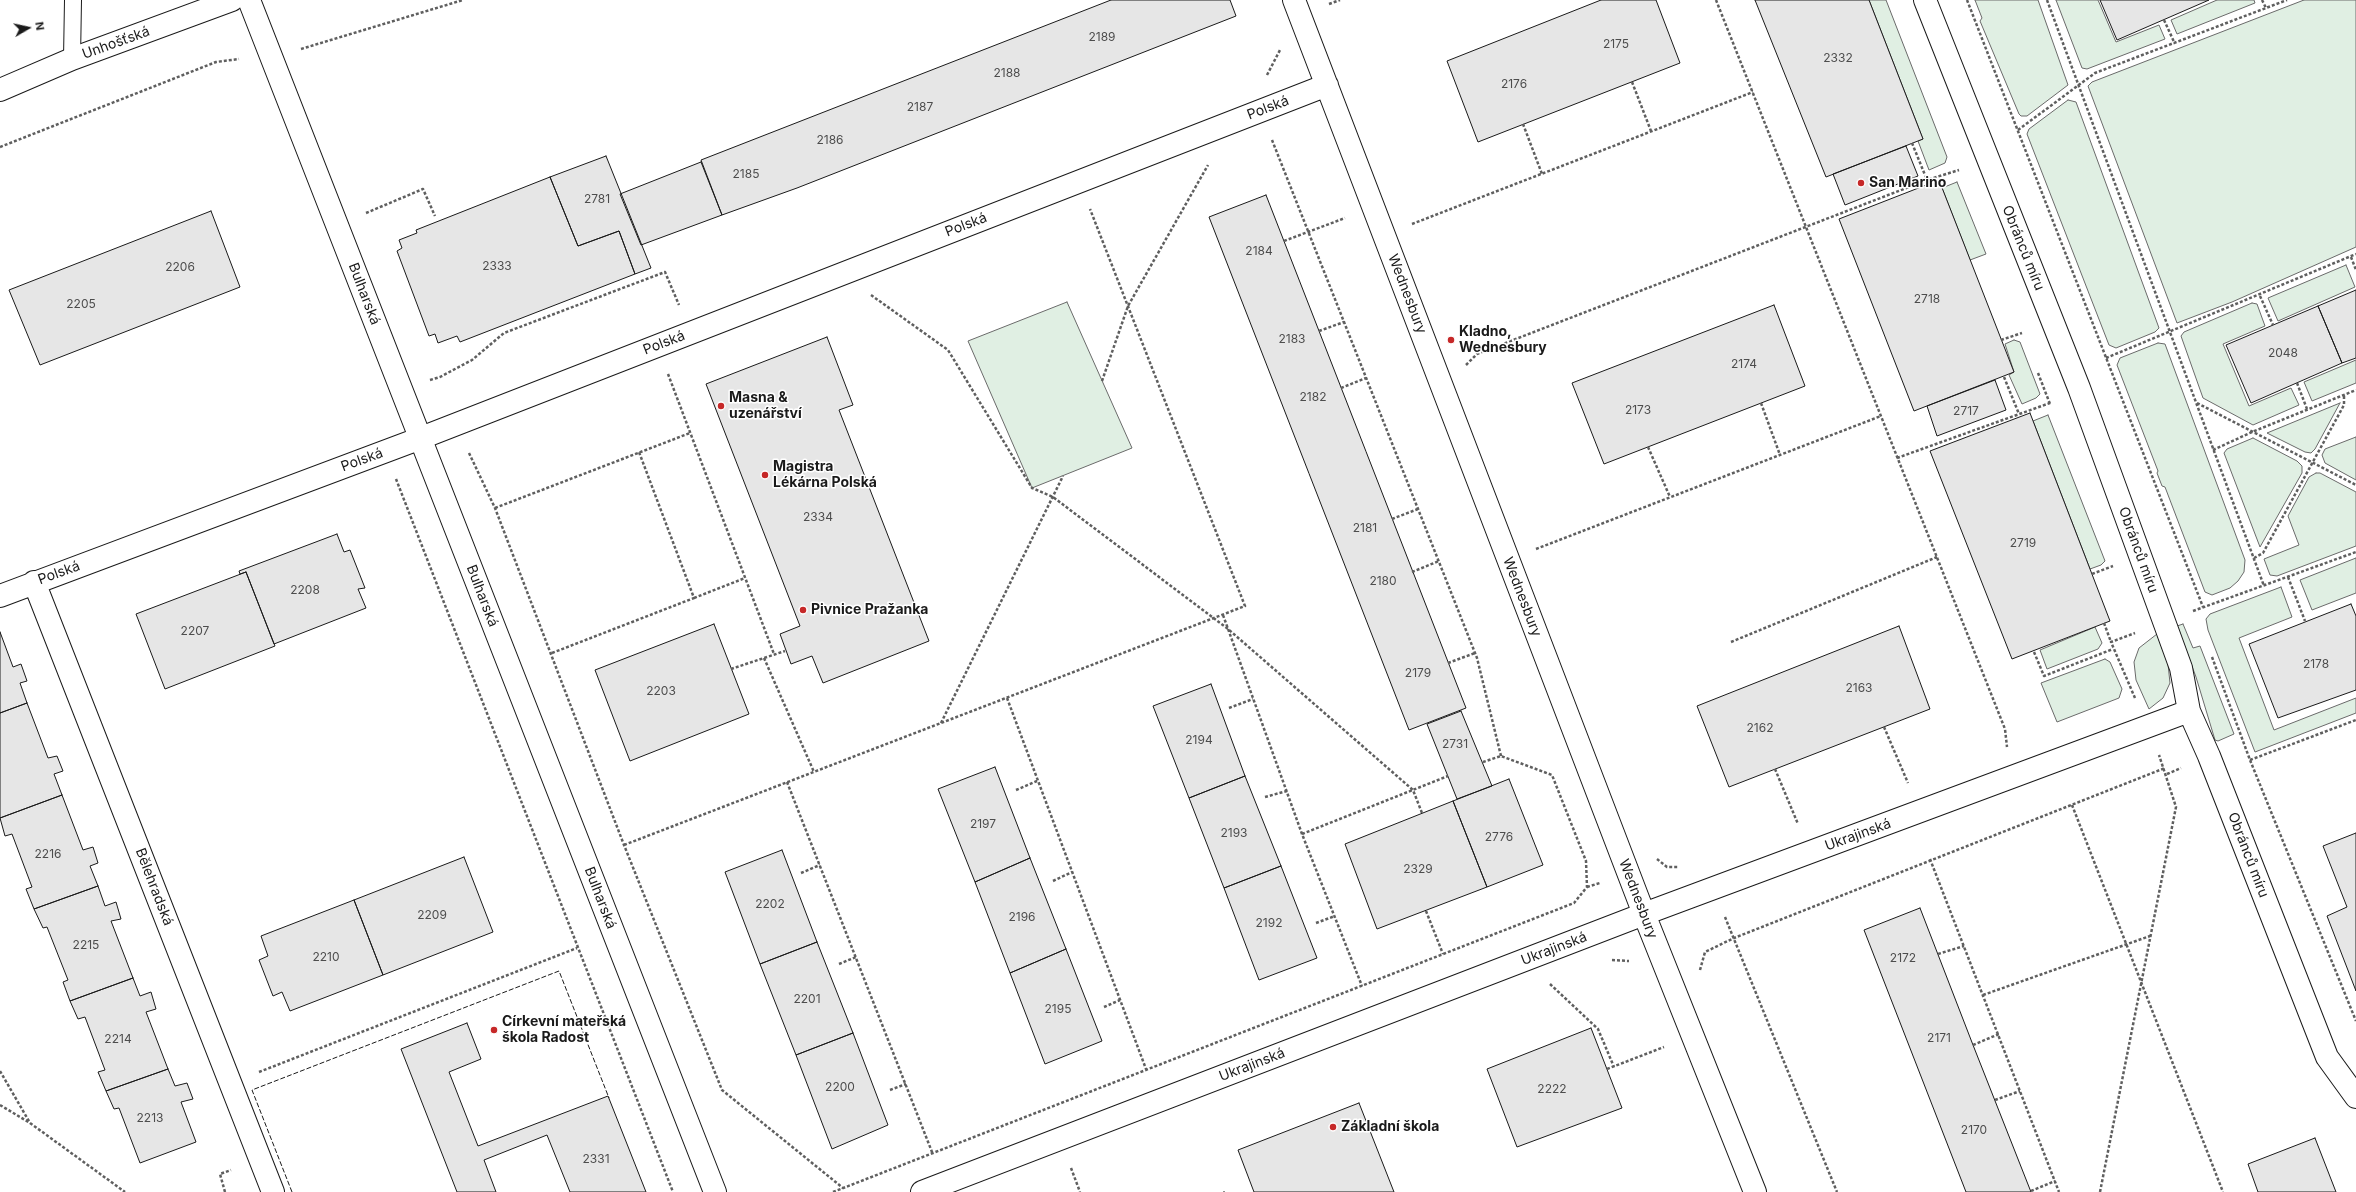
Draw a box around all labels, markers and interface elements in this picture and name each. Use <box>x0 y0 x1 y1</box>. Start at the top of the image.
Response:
north arrow <box>8 8 48 48</box>
text: N <box>32 21 47 31</box>
street label: Unhošťská <box>80 23 152 63</box>
house number: 2189 <box>1088 30 1116 44</box>
house number: 2175 <box>1603 37 1629 51</box>
house number: 2332 <box>1823 51 1853 65</box>
house number: 2188 <box>993 66 1021 80</box>
house number: 2176 <box>1501 77 1527 91</box>
street label: Polská <box>1245 92 1291 124</box>
house number: 2187 <box>907 100 933 114</box>
house number: 2186 <box>816 133 844 147</box>
house number: 2185 <box>733 167 759 181</box>
place label: San Marino <box>1869 175 1946 191</box>
marker: San Marino <box>1856 178 1866 188</box>
house number: 2781 <box>584 192 610 206</box>
street label: Obránců míru <box>1998 203 2048 293</box>
street label: Polská <box>943 209 989 241</box>
house number: 2184 <box>1245 244 1273 258</box>
street label: Wednesbury <box>1384 252 1430 336</box>
house number: 2333 <box>482 259 512 273</box>
house number: 2206 <box>165 260 195 274</box>
street label: Bulharská <box>344 261 384 327</box>
house number: 2718 <box>1914 292 1940 306</box>
house number: 2205 <box>66 297 96 311</box>
place label: Kladno, Wednesbury <box>1459 324 1547 356</box>
street label: Polská <box>641 327 687 359</box>
house number: 2183 <box>1278 332 1306 346</box>
marker: Kladno, Wednesbury <box>1446 335 1456 345</box>
house number: 2048 <box>2268 346 2298 360</box>
house number: 2174 <box>1731 357 1757 371</box>
place label: Masna & uzenářství <box>729 390 802 422</box>
house number: 2182 <box>1300 390 1326 404</box>
marker: Masna & uzenářství <box>716 401 726 411</box>
house number: 2173 <box>1625 403 1651 417</box>
house number: 2717 <box>1953 404 1979 418</box>
street label: Polská <box>339 445 385 475</box>
place label: Magistra Lékárna Polská <box>773 459 877 492</box>
marker: Magistra Lékárna Polská <box>760 470 770 480</box>
street label: Obránců míru <box>2115 505 2161 595</box>
house number: 2334 <box>803 510 833 524</box>
house number: 2181 <box>1353 521 1377 535</box>
house number: 2719 <box>2010 536 2036 550</box>
street label: Wednesbury <box>1499 555 1545 639</box>
street label: Polská <box>36 558 82 588</box>
street label: Bulharská <box>462 563 502 629</box>
house number: 2180 <box>1369 574 1397 588</box>
house number: 2208 <box>290 583 320 597</box>
place label: Pivnice Pražanka <box>811 602 928 618</box>
marker: Pivnice Pražanka <box>798 605 808 615</box>
house number: 2207 <box>181 624 209 638</box>
house number: 2178 <box>2303 657 2329 671</box>
house number: 2179 <box>1405 666 1431 680</box>
house number: 2163 <box>1845 681 1873 695</box>
house number: 2203 <box>646 684 676 698</box>
house number: 2162 <box>1747 721 1773 735</box>
house number: 2194 <box>1185 733 1213 747</box>
house number: 2731 <box>1442 737 1468 751</box>
street label: Obránců míru <box>2224 810 2272 900</box>
street label: Ukrajinská <box>1823 815 1893 855</box>
house number: 2197 <box>970 817 996 831</box>
house number: 2193 <box>1220 826 1248 840</box>
house number: 2776 <box>1485 830 1513 844</box>
street label: Bělehradská <box>132 846 176 928</box>
house number: 2216 <box>35 847 61 861</box>
street label: Wednesbury <box>1615 857 1661 941</box>
house number: 2329 <box>1403 862 1433 876</box>
street label: Bulharská <box>580 865 620 931</box>
house number: 2202 <box>755 897 785 911</box>
house number: 2209 <box>417 908 447 922</box>
house number: 2196 <box>1008 910 1036 924</box>
house number: 2192 <box>1256 916 1282 930</box>
street label: Ukrajinská <box>1519 929 1589 969</box>
house number: 2215 <box>73 938 99 952</box>
house number: 2210 <box>312 950 340 964</box>
house number: 2172 <box>1890 951 1916 965</box>
house number: 2201 <box>793 992 821 1006</box>
house number: 2195 <box>1045 1002 1071 1016</box>
place label: Církevní mateřská škola Radost <box>502 1014 626 1046</box>
marker: Církevní mateřská škola Radost <box>489 1025 499 1035</box>
house number: 2171 <box>1927 1031 1951 1045</box>
house number: 2214 <box>104 1032 132 1046</box>
street label: Ukrajinská <box>1217 1045 1287 1085</box>
house number: 2200 <box>825 1080 855 1094</box>
house number: 2222 <box>1537 1082 1567 1096</box>
house number: 2213 <box>137 1111 163 1125</box>
place label: Základní škola <box>1341 1119 1439 1135</box>
marker: Základní škola <box>1328 1122 1338 1132</box>
house number: 2170 <box>1961 1123 1987 1137</box>
house number: 2331 <box>582 1152 610 1166</box>

